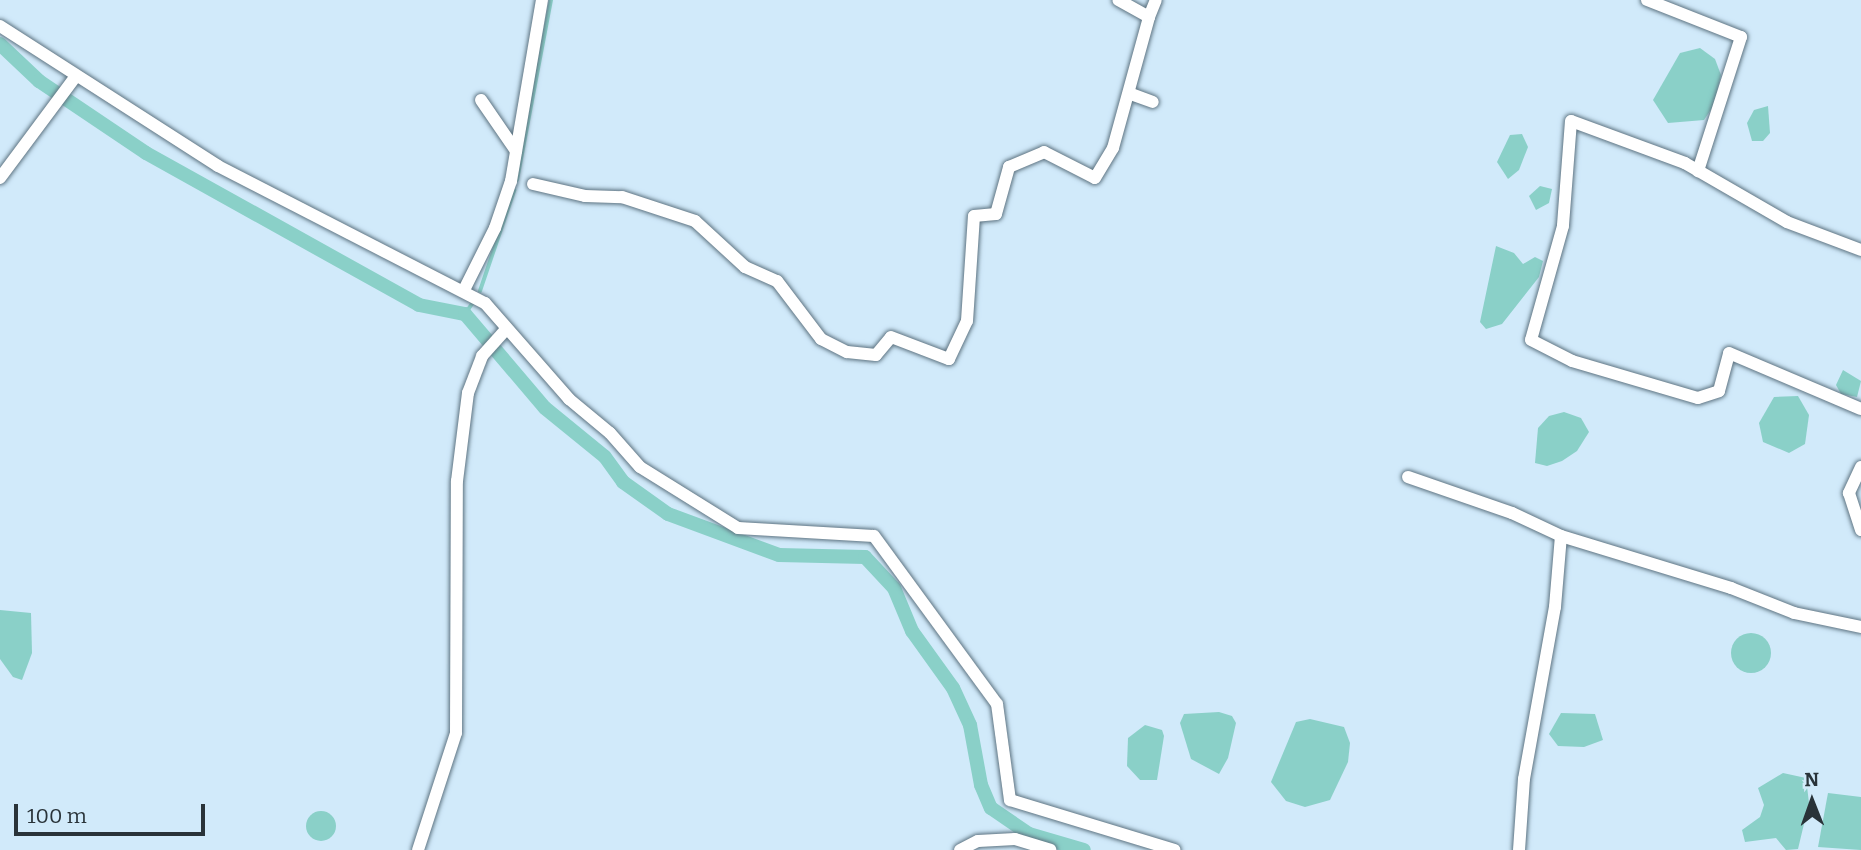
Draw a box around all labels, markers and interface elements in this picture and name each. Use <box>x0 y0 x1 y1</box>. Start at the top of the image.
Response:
north arrow <box>1777 766 1847 836</box>
text: N <box>1804 768 1819 791</box>
scale bar <box>18 790 208 834</box>
text: 100 m <box>27 803 87 829</box>

